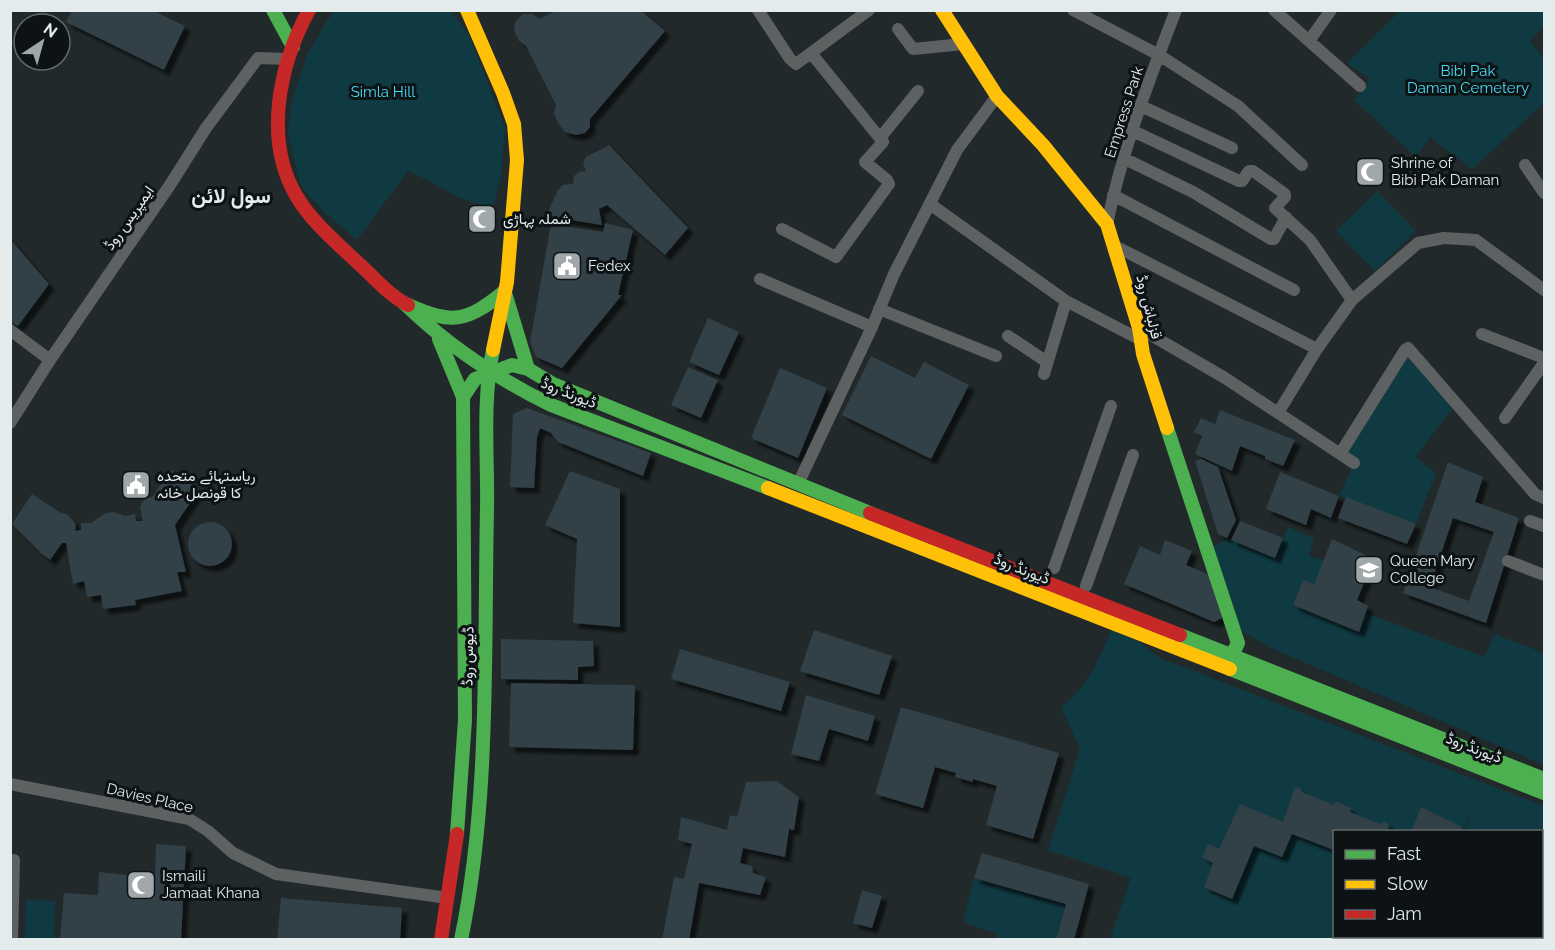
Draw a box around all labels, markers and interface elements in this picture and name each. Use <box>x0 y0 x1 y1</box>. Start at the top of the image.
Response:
north arrow <box>12 12 72 72</box>
text: N <box>40 19 61 42</box>
park label: Bibi Pak Daman Cemetery <box>1407 62 1529 97</box>
street label: Empress Park <box>1101 64 1147 160</box>
park label: Simla Hill <box>351 83 416 101</box>
place label: Shrine of Bibi Pak Daman <box>1391 154 1499 189</box>
mosque icon: Shrine of Bibi Pak Daman <box>1354 156 1386 188</box>
street label: ایمپریس روڈ <box>100 182 159 254</box>
district label: سول لائن <box>191 183 271 209</box>
mosque icon: شملہ پہاڑی <box>466 203 498 235</box>
place label: شملہ پہاڑی <box>503 210 571 229</box>
public building icon: Fedex <box>551 250 583 282</box>
place label: Fedex <box>588 257 631 275</box>
street label: قزلباش روڈ <box>1131 273 1166 341</box>
street label: ڈیورنڈ روڈ <box>539 374 599 412</box>
place label: ریاستہائے متحدہ کا قونصل خانہ <box>157 467 256 502</box>
public building icon: ریاستہائے متحدہ کا قونصل خانہ <box>120 469 152 501</box>
street label: ڈیورنڈ روڈ <box>992 550 1052 588</box>
place label: Queen Mary College <box>1390 552 1475 587</box>
school or university icon: Queen Mary College <box>1353 554 1385 586</box>
street label: ڈیوس روڈ <box>458 626 479 686</box>
street label: ڈیورنڈ روڈ <box>1444 729 1504 767</box>
street label: Davies Place <box>105 779 195 817</box>
legend <box>1333 830 1543 938</box>
text: Fast <box>1387 843 1421 864</box>
place label: Ismaili Jamaat Khana <box>162 867 260 902</box>
mosque icon: Ismaili Jamaat Khana <box>125 869 157 901</box>
text: Slow <box>1387 873 1428 894</box>
text: Jam <box>1387 903 1422 924</box>

